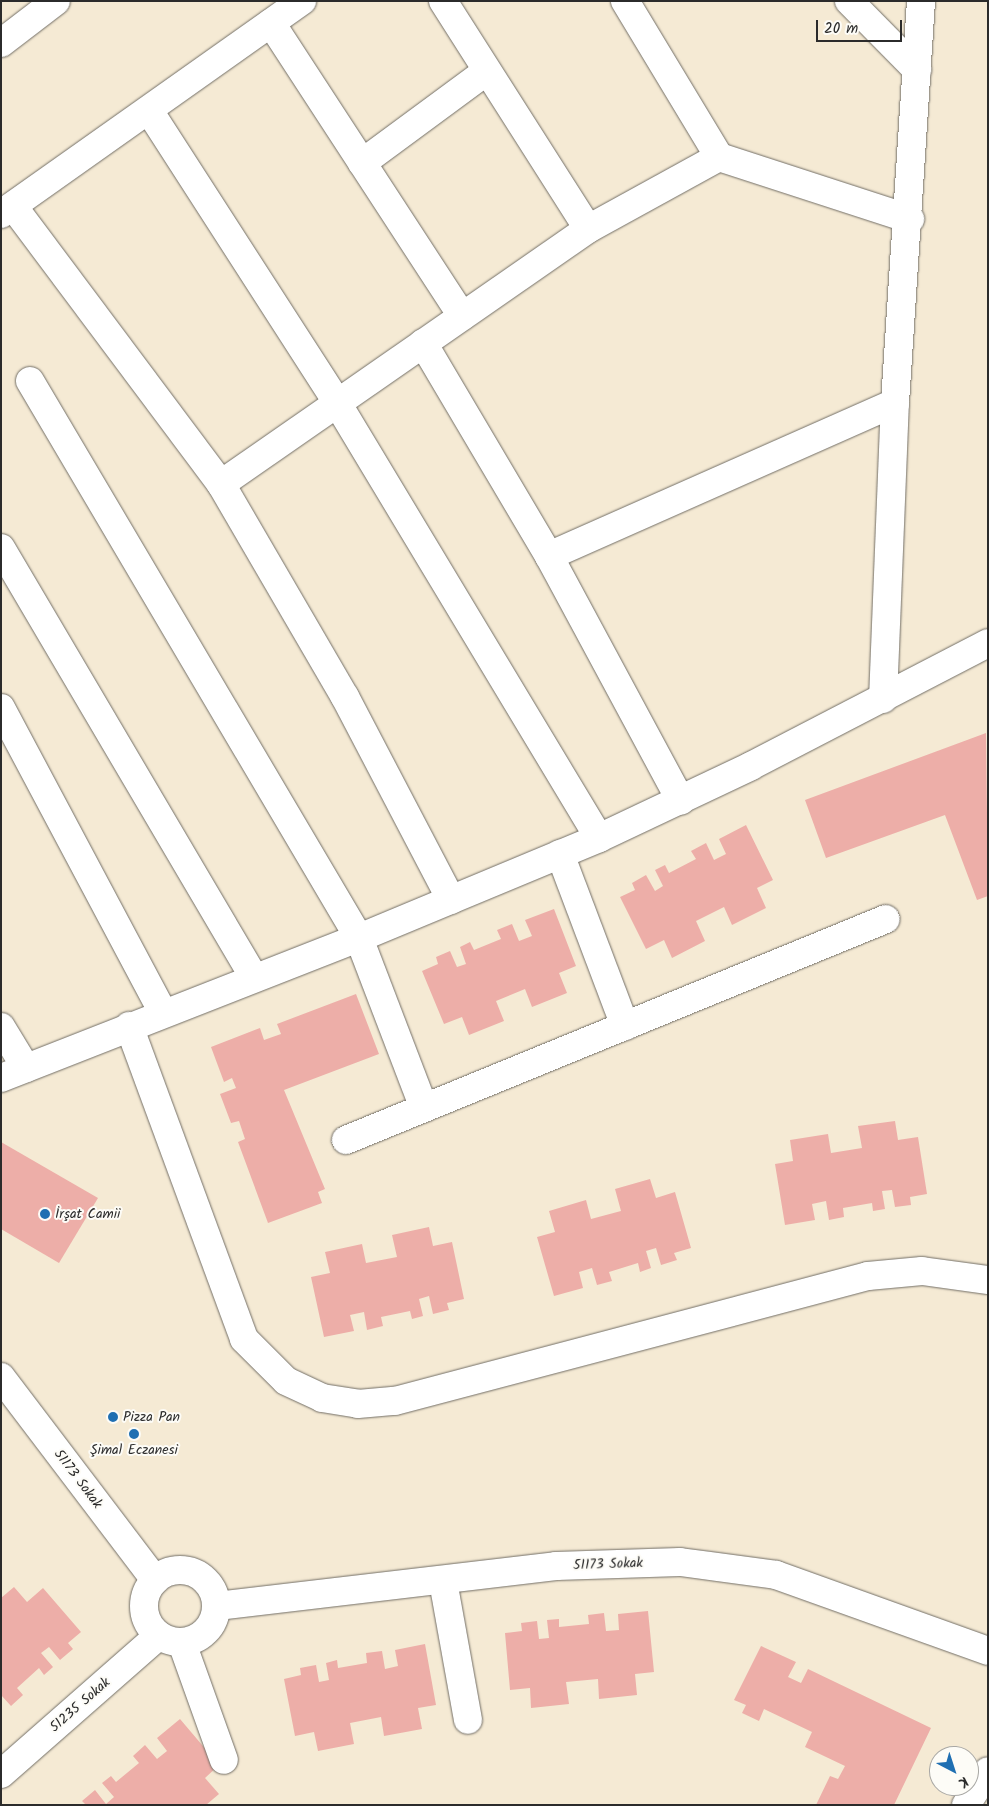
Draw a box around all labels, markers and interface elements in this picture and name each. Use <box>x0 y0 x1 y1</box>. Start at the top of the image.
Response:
scale bar <box>819 10 905 42</box>
text: 20 m <box>824 17 858 41</box>
place label: İrşat Camii <box>55 1206 120 1222</box>
marker: İrşat Camii <box>39 1208 51 1220</box>
place label: Pizza Pan <box>123 1409 180 1425</box>
marker: Pizza Pan <box>107 1411 119 1423</box>
marker: Şimal Eczanesi <box>128 1428 140 1440</box>
place label: Şimal Eczanesi <box>90 1442 178 1458</box>
street label: 51173 Sokak <box>50 1446 106 1512</box>
street label: 51173 Sokak <box>573 1554 643 1574</box>
street label: 51235 Sokak <box>46 1674 114 1736</box>
north arrow <box>929 1746 979 1796</box>
text: K <box>953 1771 973 1793</box>

